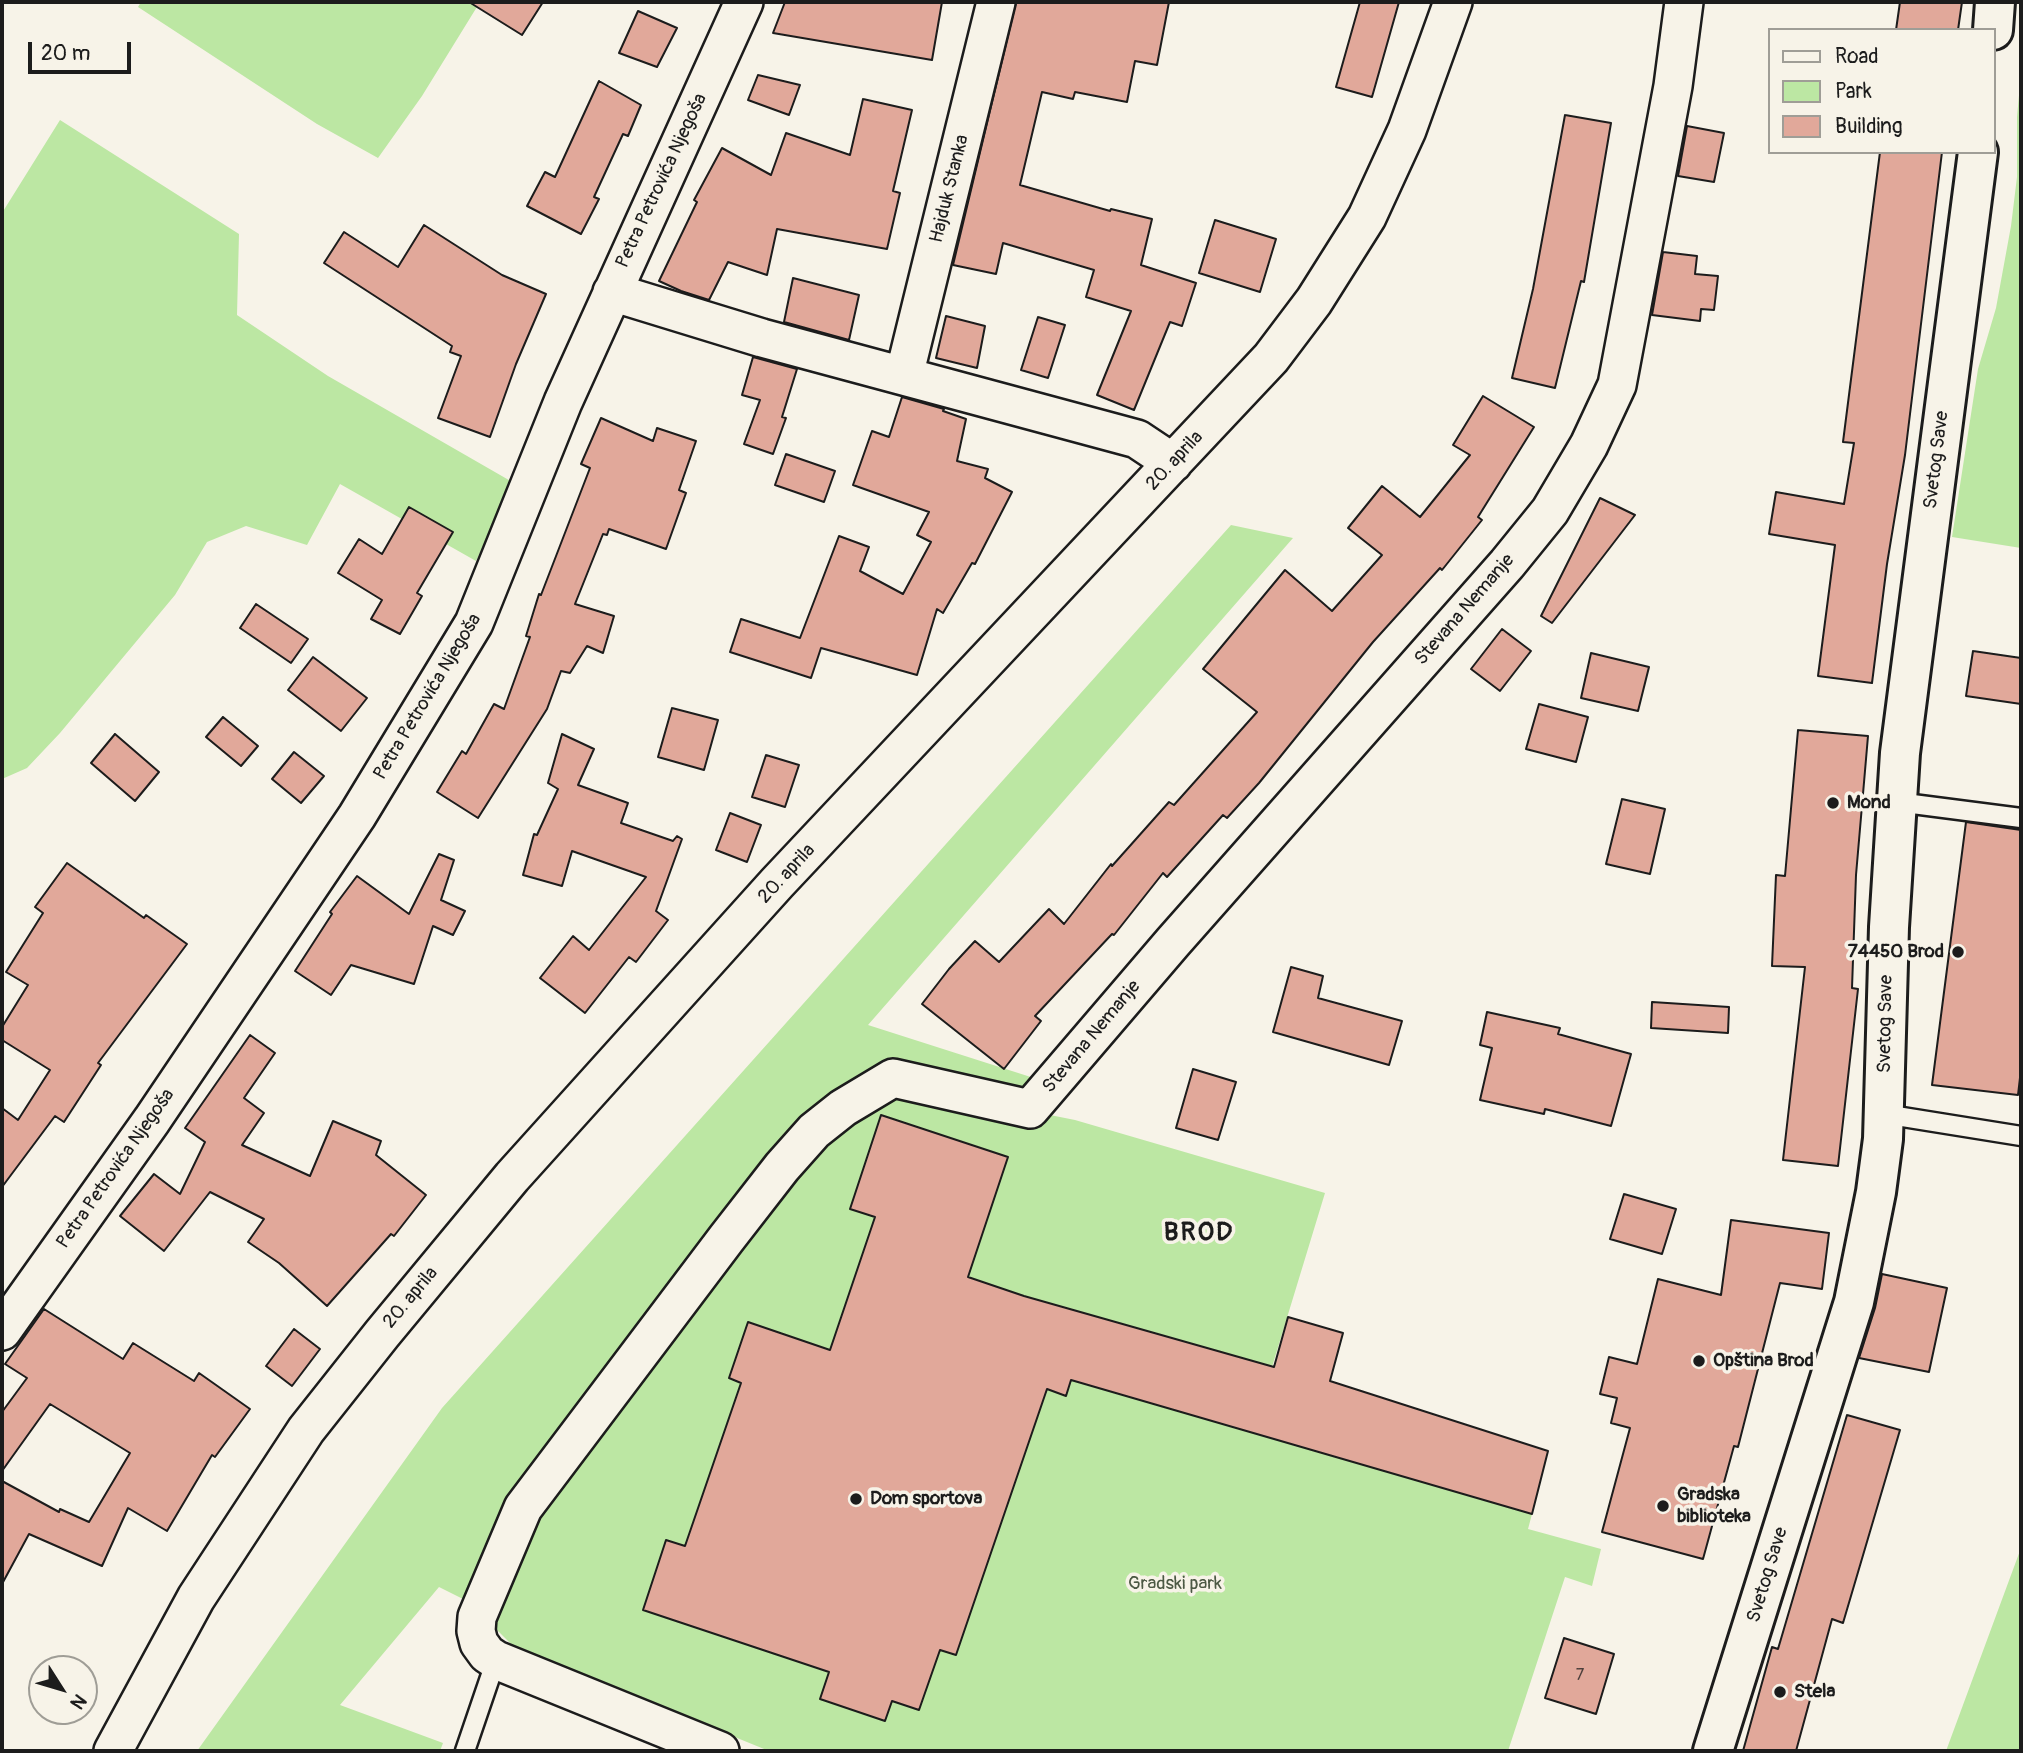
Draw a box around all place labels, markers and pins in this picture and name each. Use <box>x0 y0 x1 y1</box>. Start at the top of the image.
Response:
place label: Mond <box>1847 792 1891 814</box>
marker: Mond <box>1825 795 1841 811</box>
place label: 74450 Brod <box>1848 941 1944 963</box>
marker: 74450 Brod <box>1950 944 1966 960</box>
place label: Opština Brod <box>1713 1350 1814 1372</box>
marker: Opština Brod <box>1691 1353 1707 1369</box>
place label: Gradska biblioteka <box>1677 1484 1751 1528</box>
place label: Dom sportova <box>870 1488 982 1510</box>
marker: Dom sportova <box>848 1491 864 1507</box>
marker: Gradska biblioteka <box>1655 1498 1671 1514</box>
place label: Stela <box>1794 1681 1835 1703</box>
marker: Stela <box>1772 1684 1788 1700</box>

